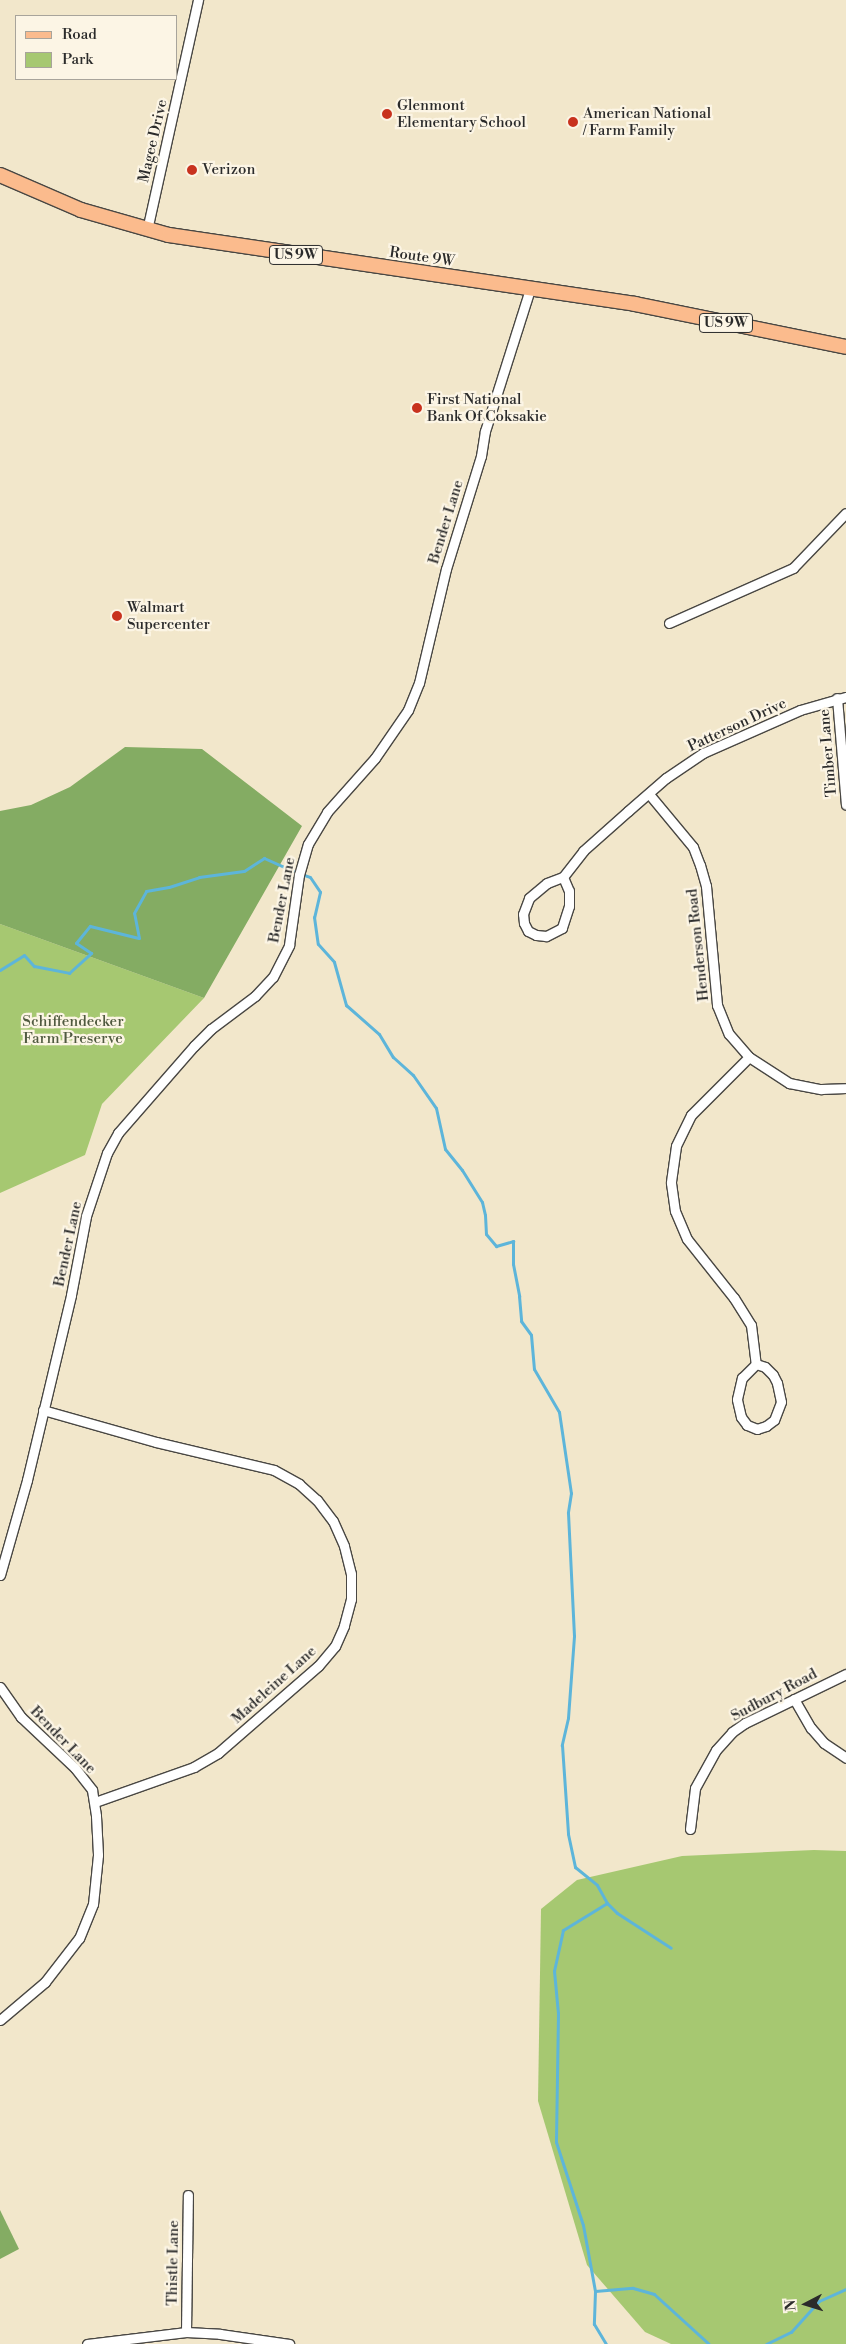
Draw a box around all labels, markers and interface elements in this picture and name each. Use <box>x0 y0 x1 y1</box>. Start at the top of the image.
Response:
legend <box>15 15 178 80</box>
text: Road <box>62 25 97 44</box>
text: Park <box>62 50 93 69</box>
place label: Glenmont Elementary School <box>397 96 526 131</box>
street label: Magee Drive <box>135 98 171 184</box>
place label: American National / Farm Family <box>583 104 711 139</box>
marker: Glenmont Elementary School <box>381 108 393 120</box>
marker: American National / Farm Family <box>567 116 579 128</box>
place label: Verizon <box>202 161 255 179</box>
marker: Verizon <box>186 164 198 176</box>
road number: US 9W <box>268 244 324 266</box>
street label: Route 9W <box>388 244 456 270</box>
road number: US 9W <box>698 312 754 334</box>
place label: First National Bank Of Coksakie <box>427 390 547 425</box>
marker: First National Bank Of Coksakie <box>411 402 423 414</box>
street label: Bender Lane <box>425 478 467 566</box>
place label: Walmart Supercenter <box>127 598 210 633</box>
marker: Walmart Supercenter <box>111 610 123 622</box>
street label: Patterson Drive <box>685 694 789 756</box>
street label: Timber Lane <box>815 708 841 798</box>
street label: Bender Lane <box>265 856 299 944</box>
street label: Henderson Road <box>683 888 713 1002</box>
park label: Schiffendecker Farm Preserve <box>22 1012 124 1047</box>
street label: Bender Lane <box>50 1200 86 1288</box>
street label: Madeleine Lane <box>228 1642 320 1728</box>
street label: Sudbury Road <box>728 1665 820 1725</box>
street label: Bender Lane <box>26 1703 100 1777</box>
street label: Thistle Lane <box>163 2220 183 2306</box>
north arrow <box>781 2279 831 2329</box>
text: N <box>782 2299 801 2312</box>

